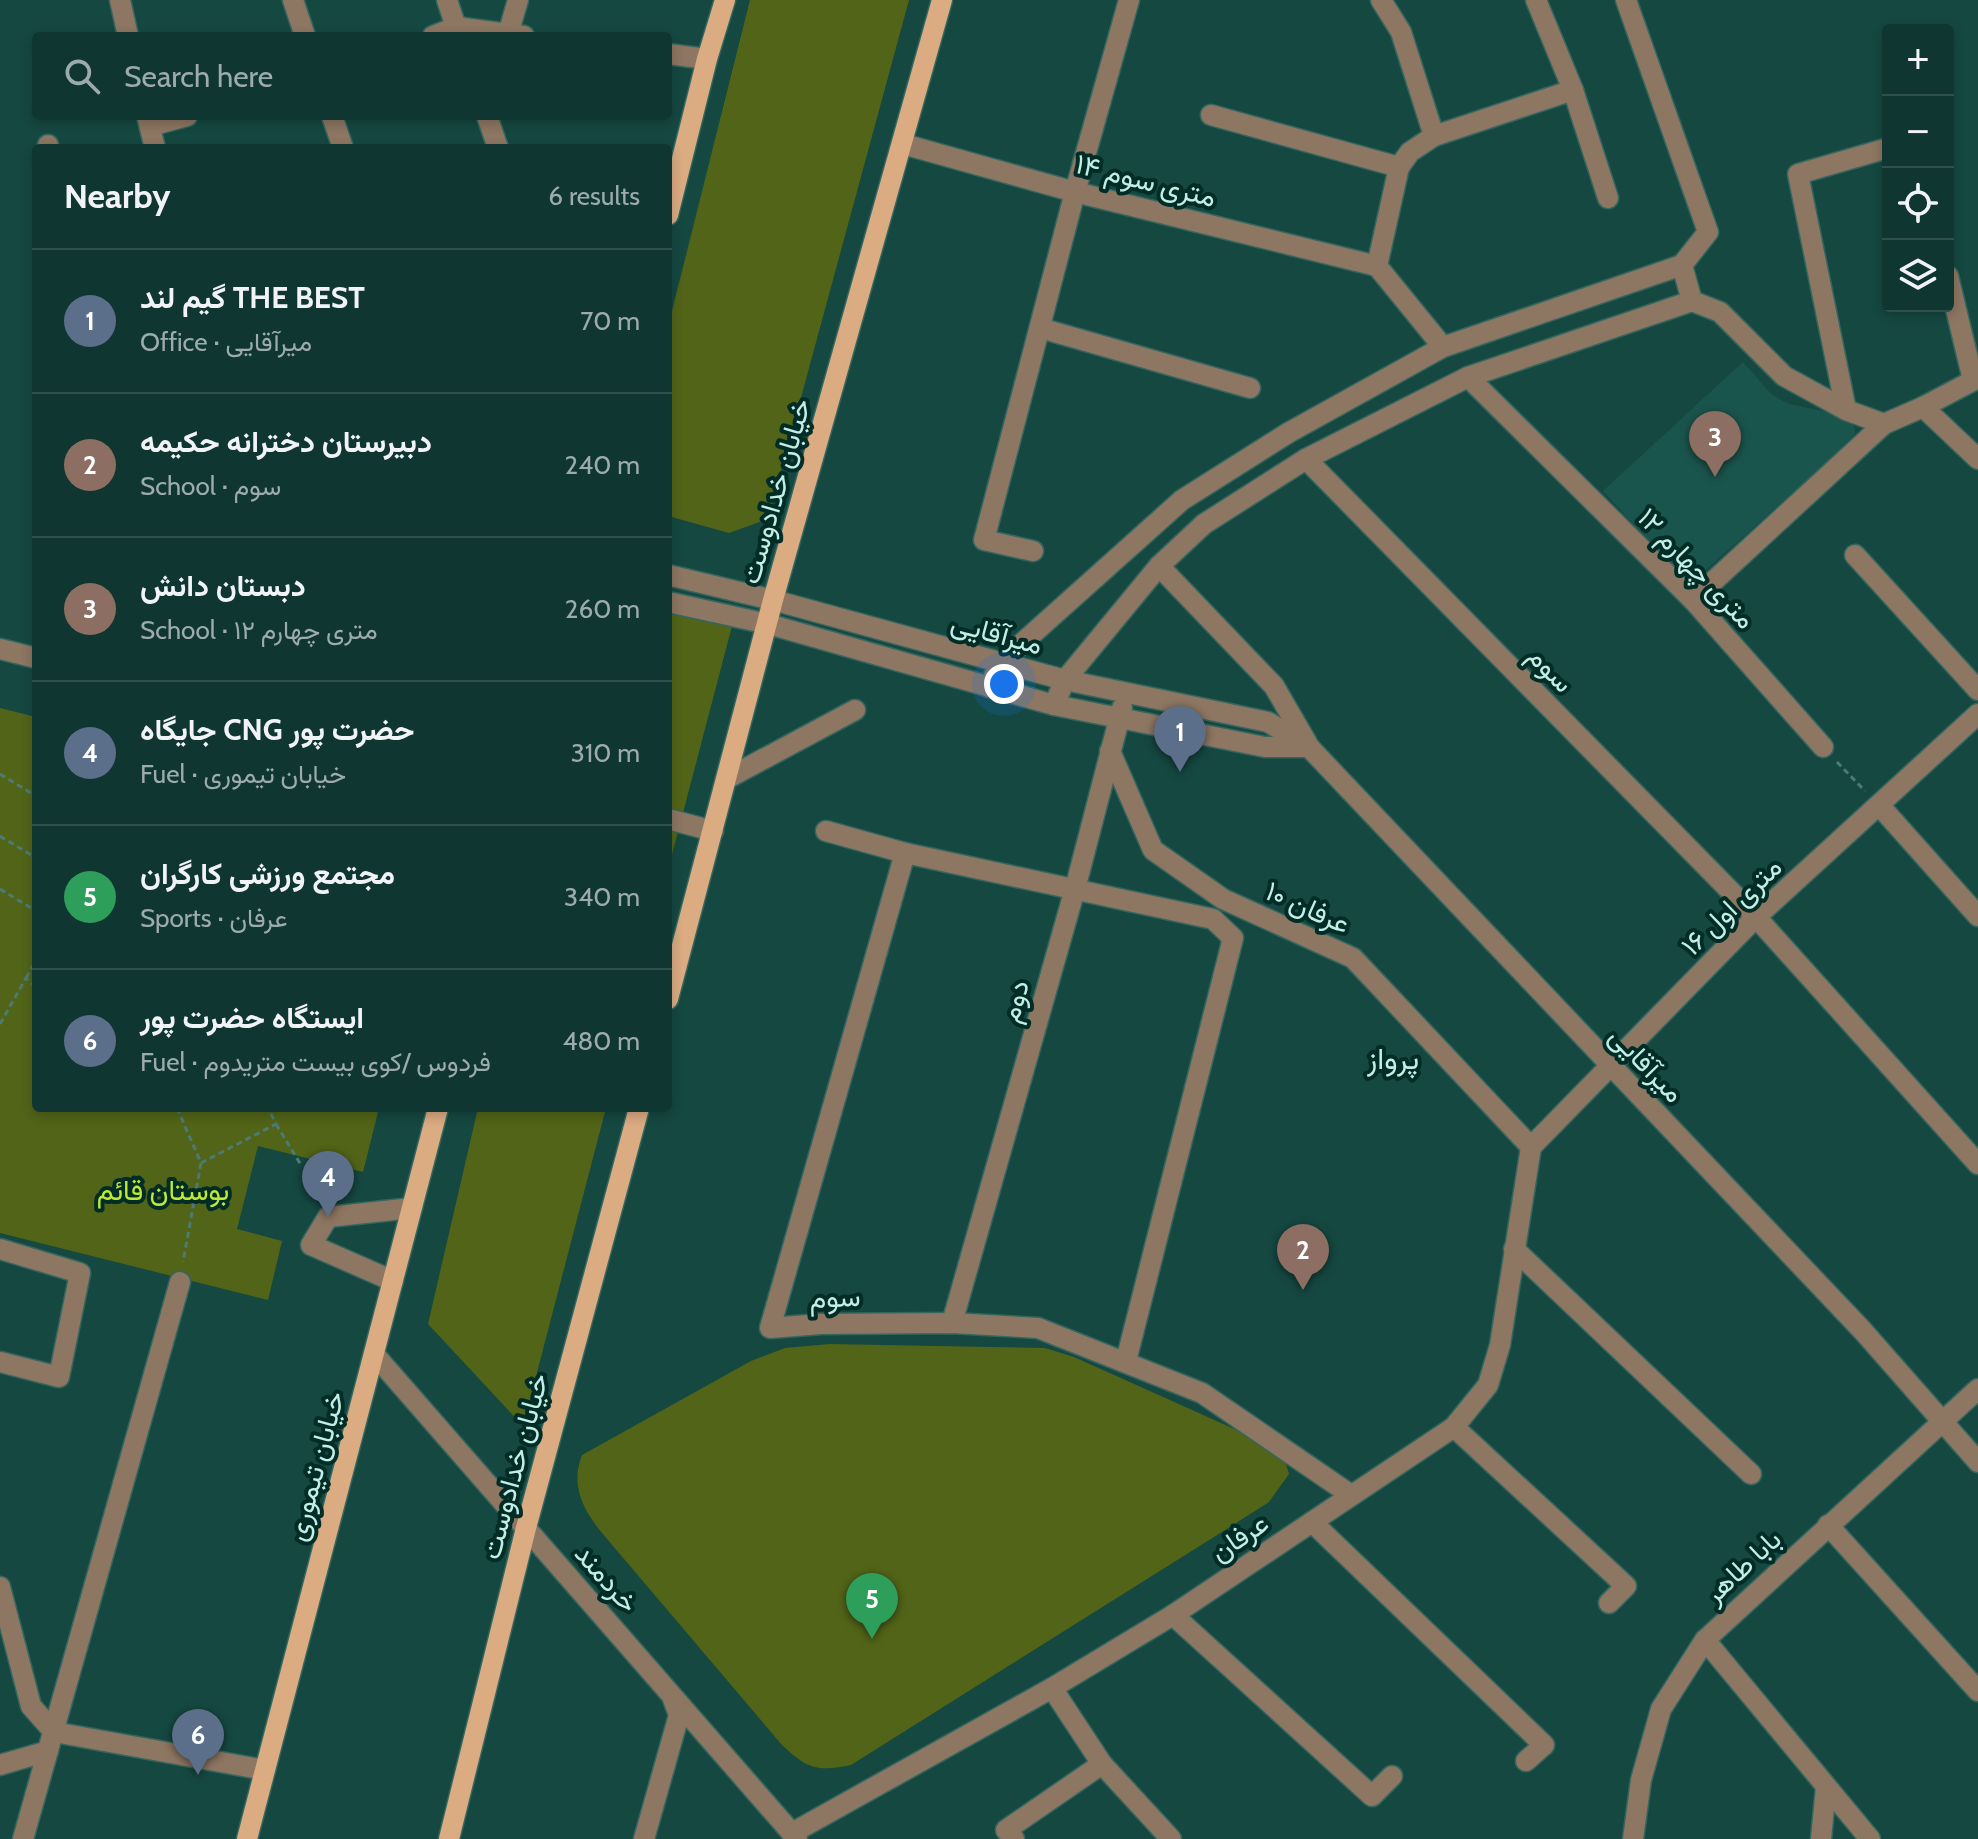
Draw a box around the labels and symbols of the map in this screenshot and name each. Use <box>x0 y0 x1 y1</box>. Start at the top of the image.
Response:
street label: ۱۴ متری سوم <box>1072 146 1220 216</box>
street label: خیابان خدادوست <box>732 394 819 588</box>
pin: 3 <box>1689 411 1741 477</box>
street label: ۱۲ متری چهارم <box>1630 500 1763 637</box>
street label: میرآقایی <box>947 605 1046 662</box>
street label: سوم <box>1520 639 1581 701</box>
your location <box>984 664 1024 704</box>
pin: 1 <box>1154 706 1206 772</box>
street label: ۱۶ متری اول <box>1674 850 1789 963</box>
street label: عرفان ۱۰ <box>1260 873 1355 942</box>
street label: دوم <box>992 976 1038 1027</box>
street label: میرآقایی <box>1602 1019 1692 1110</box>
district label: پرواز <box>1366 1040 1419 1079</box>
pin: 4 <box>302 1151 354 1217</box>
park label: بوستان قائم <box>97 1173 229 1209</box>
pin: 2 <box>1277 1224 1329 1290</box>
street label: سوم <box>809 1279 861 1317</box>
street label: خیابان خدادوست <box>473 1369 556 1563</box>
street label: خیابان تیموری <box>279 1387 352 1545</box>
street label: عرفان <box>1204 1505 1275 1569</box>
street label: بابا طاهر <box>1696 1522 1788 1612</box>
street label: خردمند <box>567 1537 646 1620</box>
pin: 5 <box>846 1573 898 1639</box>
pin: 6 <box>172 1709 224 1775</box>

